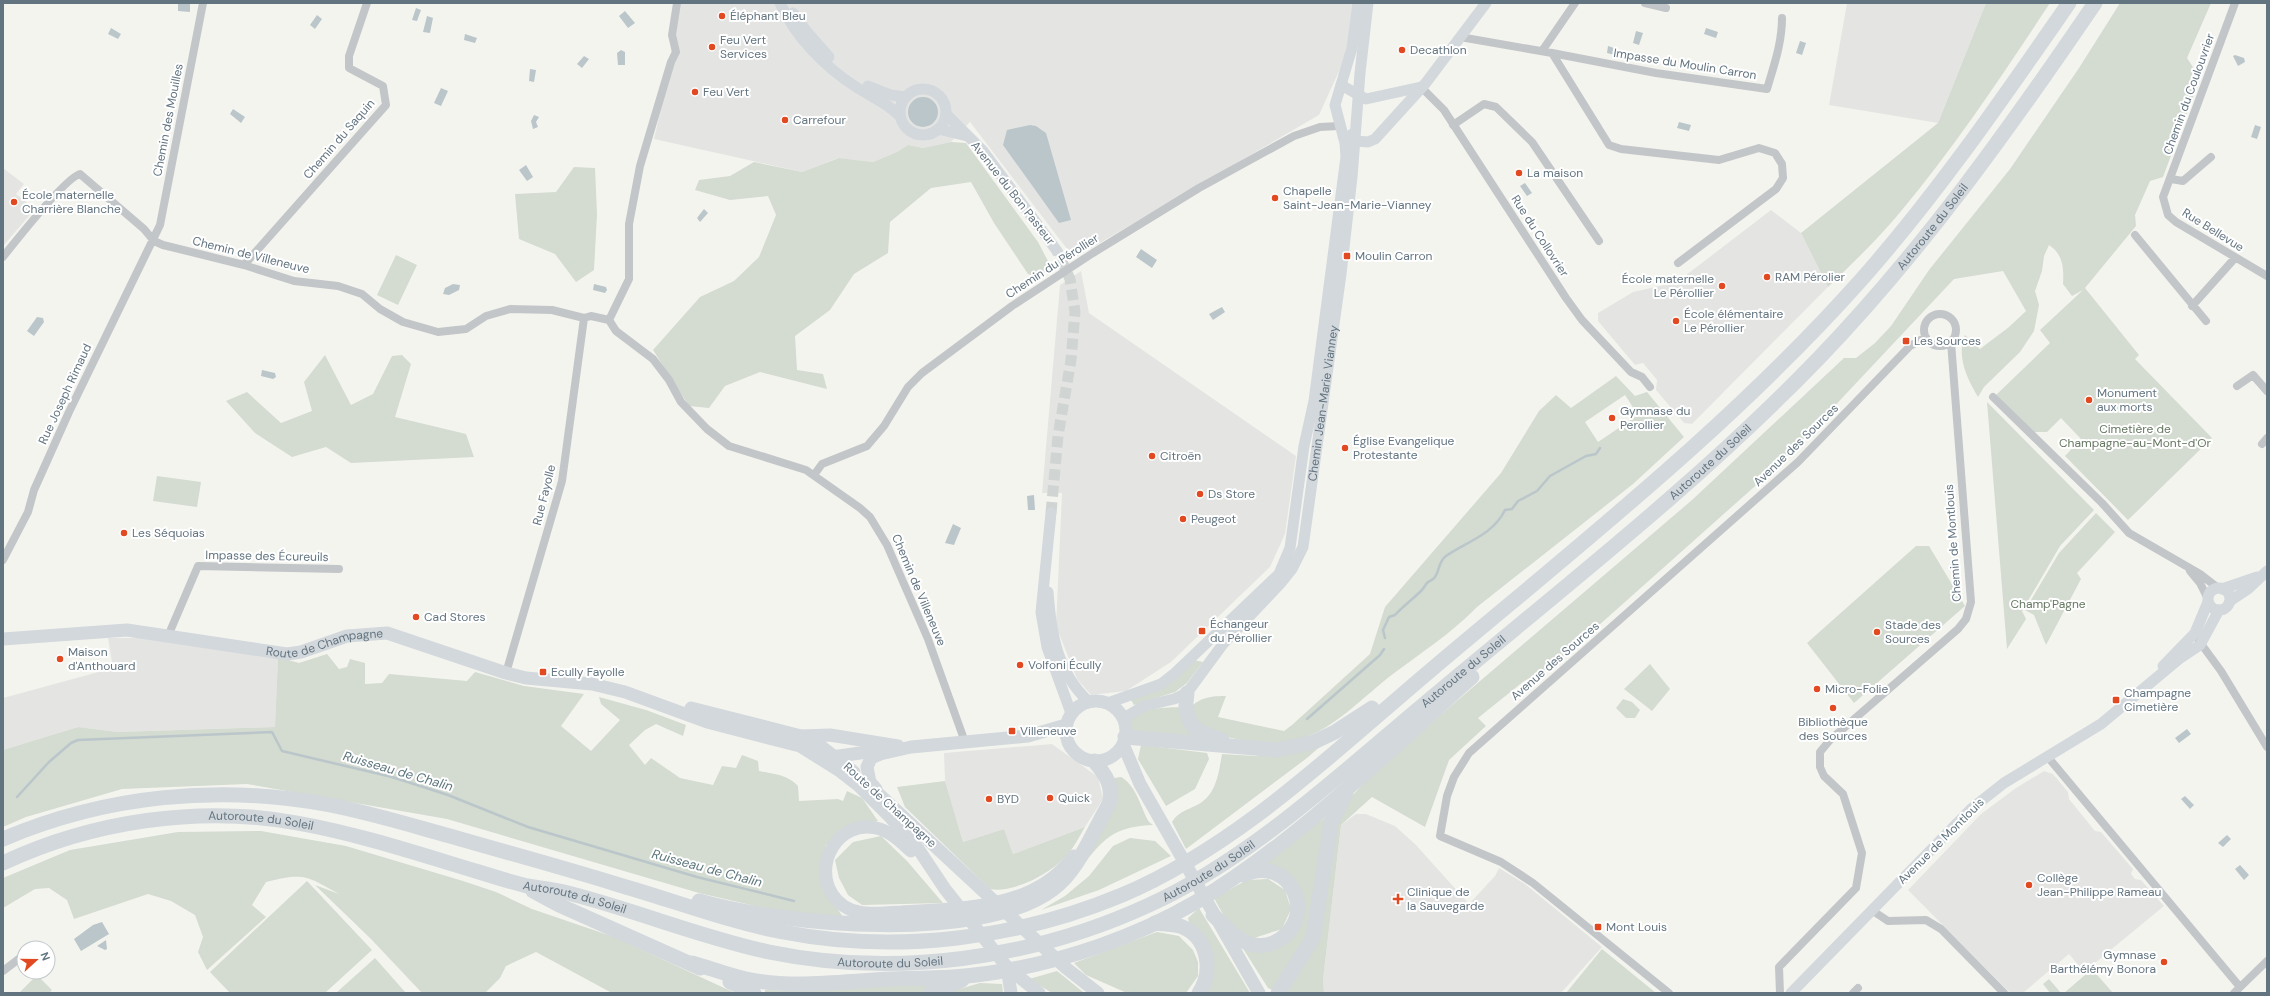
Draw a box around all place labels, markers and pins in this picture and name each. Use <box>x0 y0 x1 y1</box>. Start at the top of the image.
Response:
place label: Éléphant Bleu <box>730 8 806 24</box>
marker: Éléphant Bleu <box>717 11 727 21</box>
place label: Feu Vert Services <box>720 32 767 62</box>
marker: Feu Vert Services <box>707 42 717 52</box>
place label: Decathlon <box>1410 42 1467 58</box>
marker: Decathlon <box>1397 45 1407 55</box>
place label: Feu Vert <box>703 84 750 100</box>
marker: Feu Vert <box>690 87 700 97</box>
place label: Carrefour <box>793 112 846 128</box>
marker: Carrefour <box>780 115 790 125</box>
place label: La maison <box>1527 165 1583 181</box>
marker: La maison <box>1514 168 1524 178</box>
place label: Chapelle Saint-Jean-Marie-Vianney <box>1283 183 1432 213</box>
place label: École maternelle Charrière Blanche <box>22 187 121 217</box>
marker: Chapelle Saint-Jean-Marie-Vianney <box>1270 193 1280 203</box>
marker: École maternelle Charrière Blanche <box>9 197 19 207</box>
place label: Moulin Carron <box>1355 248 1433 264</box>
marker: Moulin Carron <box>1342 251 1352 261</box>
place label: RAM Pérolier <box>1775 269 1846 285</box>
place label: École maternelle Le Pérollier <box>1622 271 1715 301</box>
marker: RAM Pérolier <box>1762 272 1772 282</box>
marker: École maternelle Le Pérollier <box>1717 281 1727 291</box>
place label: École élémentaire Le Pérollier <box>1684 306 1783 336</box>
marker: École élémentaire Le Pérollier <box>1671 316 1681 326</box>
place label: Les Sources <box>1914 333 1981 349</box>
marker: Les Sources <box>1901 336 1911 346</box>
place label: Monument aux morts <box>2097 385 2157 415</box>
marker: Monument aux morts <box>2084 395 2094 405</box>
place label: Gymnase du Perollier <box>1620 403 1690 433</box>
marker: Gymnase du Perollier <box>1607 413 1617 423</box>
place label: Église Evangelique Protestante <box>1353 433 1455 463</box>
marker: Église Evangelique Protestante <box>1340 443 1350 453</box>
place label: Citroën <box>1160 448 1201 464</box>
marker: Citroën <box>1147 451 1157 461</box>
place label: Ds Store <box>1208 486 1255 502</box>
marker: Ds Store <box>1195 489 1205 499</box>
place label: Peugeot <box>1191 511 1236 527</box>
marker: Peugeot <box>1178 514 1188 524</box>
place label: Les Séquoias <box>132 525 205 541</box>
marker: Les Séquoias <box>119 528 129 538</box>
place label: Cad Stores <box>424 609 486 625</box>
marker: Cad Stores <box>411 612 421 622</box>
place label: Échangeur du Pérollier <box>1210 616 1272 646</box>
place label: Stade des Sources <box>1885 617 1941 647</box>
marker: Échangeur du Pérollier <box>1197 626 1207 636</box>
marker: Stade des Sources <box>1872 627 1882 637</box>
place label: Maison d'Anthouard <box>68 644 135 674</box>
marker: Maison d'Anthouard <box>55 654 65 664</box>
place label: Volfoni Écully <box>1028 657 1102 673</box>
marker: Volfoni Écully <box>1015 660 1025 670</box>
place label: Ecully Fayolle <box>551 664 625 680</box>
marker: Ecully Fayolle <box>538 667 548 677</box>
place label: Micro-Folie <box>1825 681 1888 697</box>
marker: Micro-Folie <box>1812 684 1822 694</box>
place label: Champagne Cimetière <box>2124 685 2191 715</box>
marker: Champagne Cimetière <box>2111 695 2121 705</box>
marker: Bibliothèque des Sources <box>1828 703 1838 713</box>
place label: Bibliothèque des Sources <box>1798 714 1868 744</box>
place label: Villeneuve <box>1020 723 1077 739</box>
marker: Villeneuve <box>1007 726 1017 736</box>
place label: Quick <box>1058 790 1090 806</box>
place label: BYD <box>997 791 1019 807</box>
marker: Quick <box>1045 793 1055 803</box>
marker: BYD <box>984 794 994 804</box>
place label: Collège Jean-Philippe Rameau <box>2037 870 2162 900</box>
marker: Collège Jean-Philippe Rameau <box>2024 880 2034 890</box>
place label: Clinique de la Sauvegarde <box>1407 884 1485 914</box>
marker: Clinique de la Sauvegarde <box>1392 893 1404 905</box>
place label: Mont Louis <box>1606 919 1667 935</box>
marker: Mont Louis <box>1593 922 1603 932</box>
place label: Gymnase Barthélémy Bonora <box>2050 947 2156 977</box>
marker: Gymnase Barthélémy Bonora <box>2159 957 2169 967</box>

